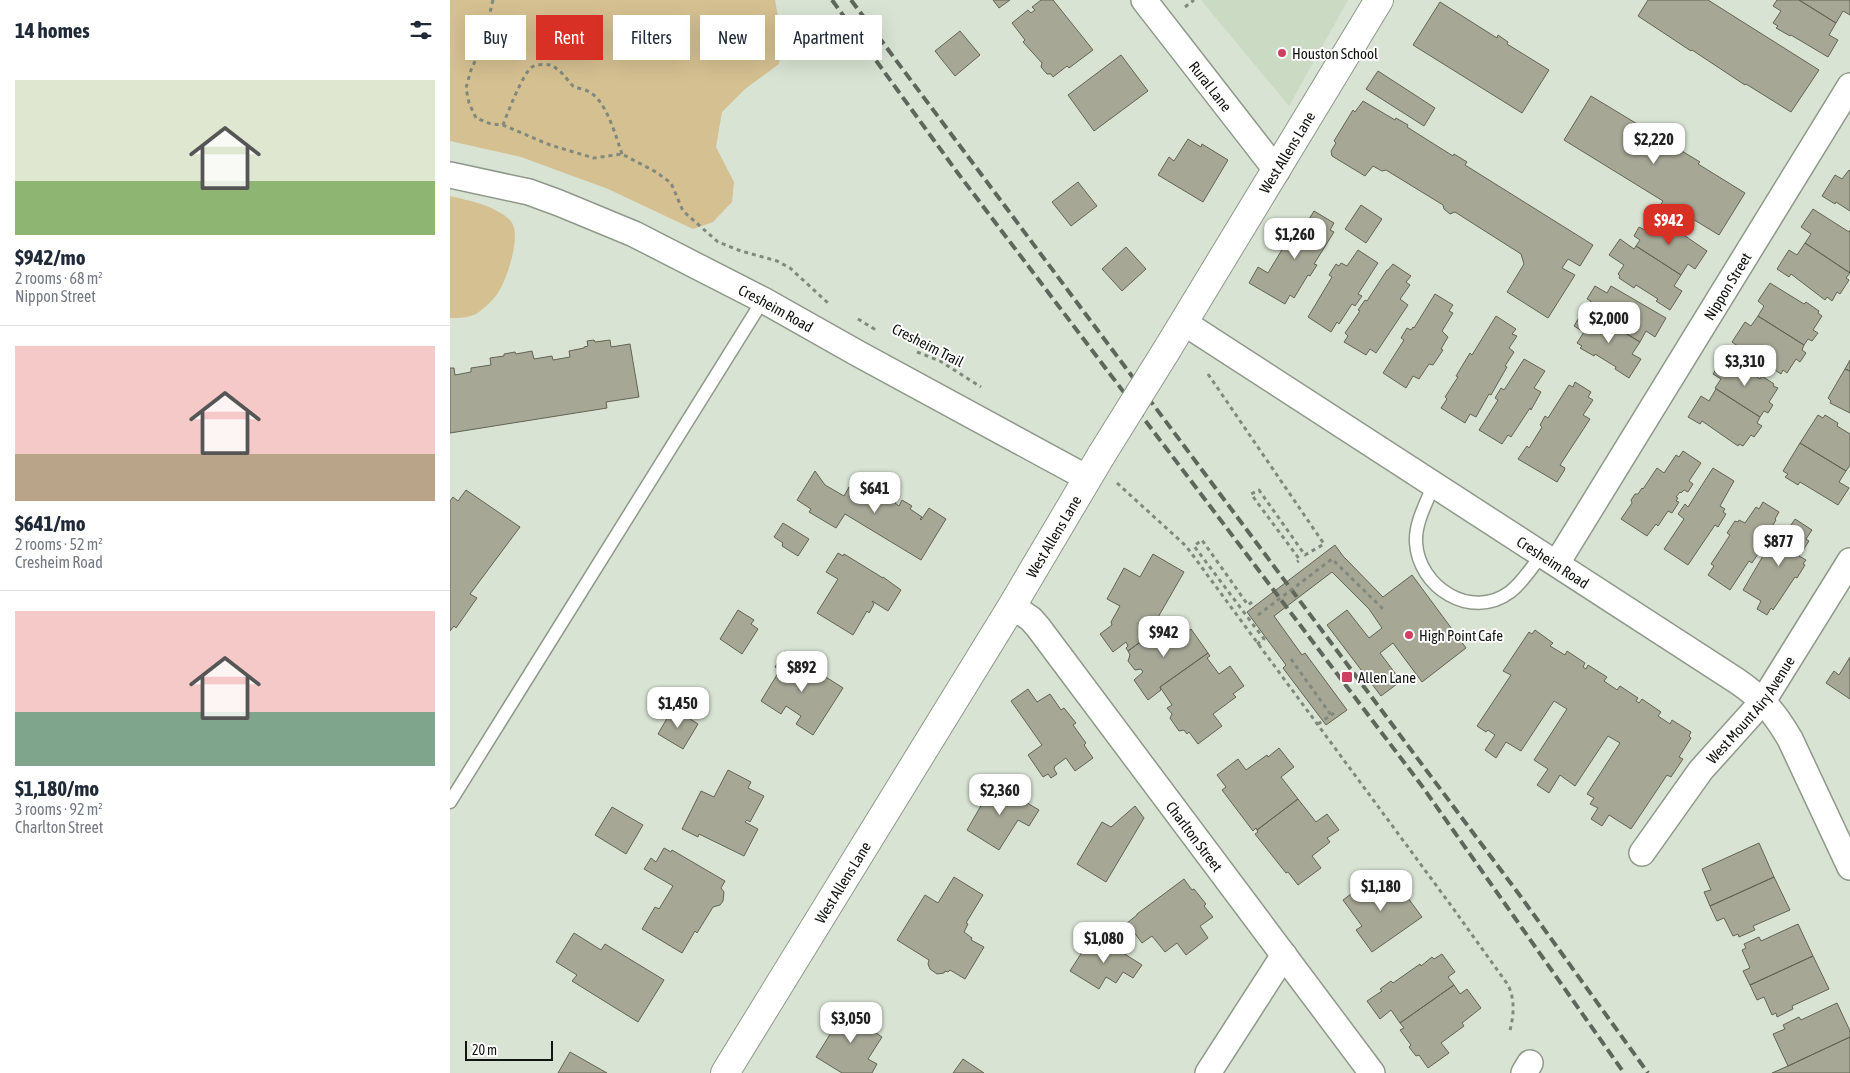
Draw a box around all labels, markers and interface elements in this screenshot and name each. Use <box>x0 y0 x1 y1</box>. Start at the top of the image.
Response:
chip: Buy <box>465 15 526 60</box>
chip: Rent <box>536 15 603 60</box>
chip: Filters <box>613 15 690 60</box>
chip: New <box>700 15 765 60</box>
chip: Apartment <box>775 15 882 60</box>
icon: filters <box>407 16 435 44</box>
text: 14 homes <box>15 18 90 42</box>
place label: Houston School <box>1292 45 1378 62</box>
marker: Houston School <box>1276 47 1288 59</box>
street label: Rural Lane <box>1186 58 1236 115</box>
street label: West Allens Lane <box>1255 108 1318 196</box>
icon: home <box>180 113 270 203</box>
pin: $2,220 <box>1613 122 1695 165</box>
text: $2,220 <box>1634 130 1674 148</box>
pin: $942 <box>1639 204 1699 246</box>
text: $942 <box>1654 211 1684 229</box>
pin: $1,260 <box>1254 218 1336 260</box>
text: $1,260 <box>1275 225 1315 243</box>
text: $942/mo <box>15 245 86 269</box>
street label: Nippon Street <box>1700 249 1754 323</box>
text: 2 rooms · 68 m² <box>15 269 103 287</box>
street label: Cresheim Road <box>736 281 816 335</box>
text: Nippon Street <box>15 287 96 305</box>
pin: $2,000 <box>1568 302 1650 344</box>
text: $2,000 <box>1589 309 1629 327</box>
street label: Cresheim Trail <box>889 320 967 370</box>
pin: $3,310 <box>1704 344 1786 387</box>
text: $3,310 <box>1725 352 1765 370</box>
icon: home <box>180 378 270 468</box>
pin: $641 <box>845 472 905 514</box>
text: $641 <box>860 479 890 497</box>
street label: West Allens Lane <box>1022 492 1084 581</box>
text: $641/mo <box>15 511 86 535</box>
pin: $877 <box>1749 524 1809 567</box>
street label: Cresheim Road <box>1514 532 1592 591</box>
text: $877 <box>1764 532 1794 550</box>
text: 2 rooms · 52 m² <box>15 535 103 553</box>
text: Cresheim Road <box>15 553 103 571</box>
pin: $942 <box>1134 616 1194 658</box>
text: $942 <box>1149 623 1179 641</box>
place label: High Point Cafe <box>1419 627 1503 644</box>
marker: High Point Cafe <box>1403 629 1415 641</box>
icon: home <box>180 643 270 733</box>
pin: $892 <box>772 650 832 693</box>
street label: West Mount Airy Avenue <box>1703 653 1797 767</box>
text: $892 <box>787 658 817 676</box>
place label: Allen Lane <box>1358 669 1416 686</box>
marker: Allen Lane <box>1340 670 1354 684</box>
pin: $1,450 <box>637 686 719 729</box>
text: $1,450 <box>658 694 698 712</box>
pin: $2,360 <box>959 774 1041 816</box>
text: $1,180/mo <box>15 776 99 800</box>
text: $2,360 <box>980 781 1020 799</box>
street label: Charlton Street <box>1163 798 1226 875</box>
text: 3 rooms · 92 m² <box>15 800 103 818</box>
text: Charlton Street <box>15 818 103 836</box>
street label: West Allens Lane <box>811 838 874 926</box>
pin: $1,180 <box>1340 870 1422 912</box>
text: $1,180 <box>1361 877 1401 895</box>
pin: $1,080 <box>1063 922 1145 964</box>
text: $1,080 <box>1084 929 1124 947</box>
pin: $3,050 <box>810 1002 892 1044</box>
text: $3,050 <box>831 1009 871 1027</box>
scale bar <box>465 1038 552 1061</box>
text: 20 m <box>472 1042 497 1058</box>

